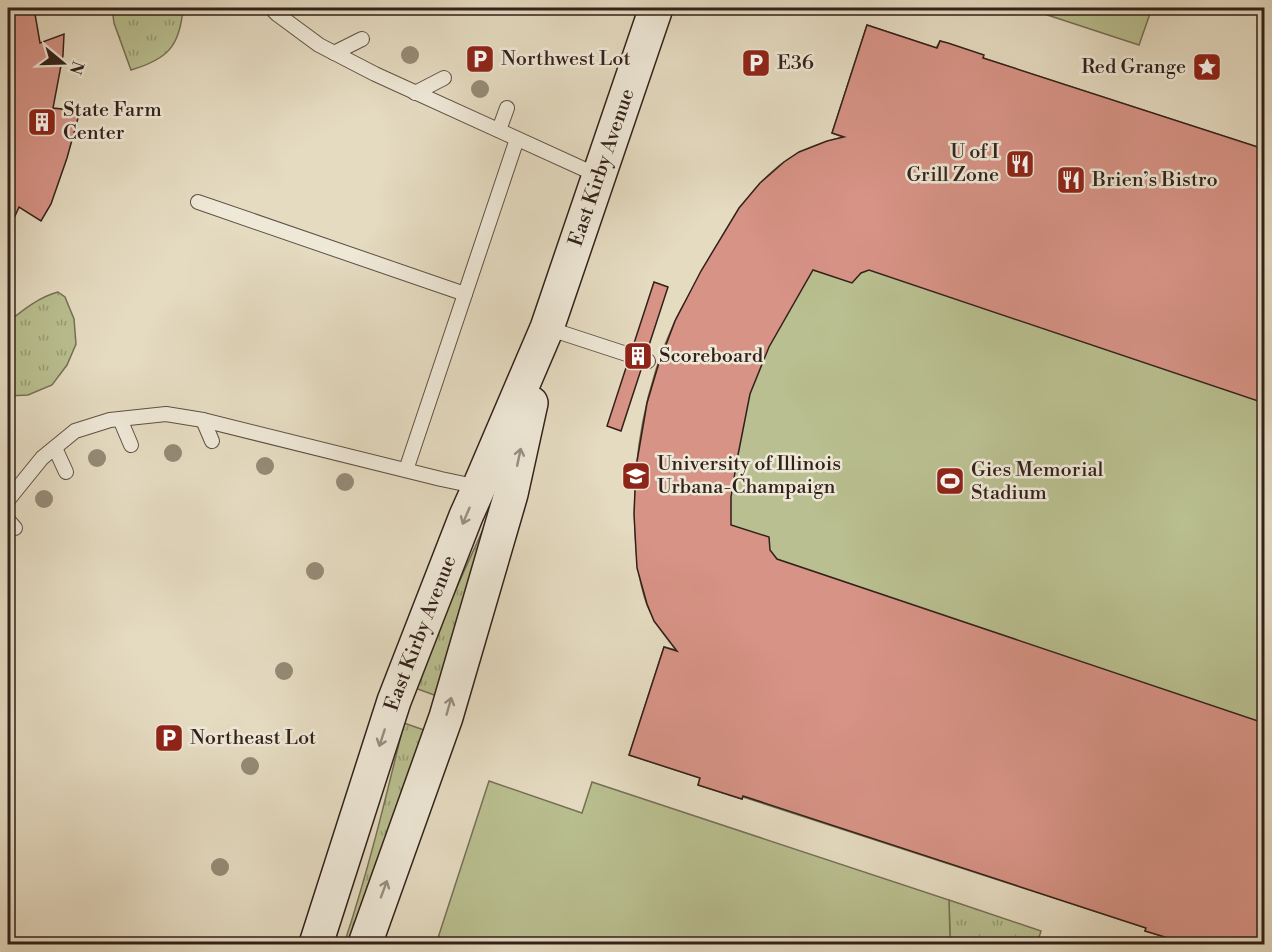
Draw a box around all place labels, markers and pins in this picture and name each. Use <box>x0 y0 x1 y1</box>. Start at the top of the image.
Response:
parking icon: Northwest Lot <box>464 43 496 75</box>
place label: Northwest Lot <box>501 47 631 72</box>
parking icon: E36 <box>740 47 772 79</box>
place label: E36 <box>777 51 814 76</box>
place icon: Red Grange <box>1191 51 1223 83</box>
place label: Red Grange <box>1081 55 1186 80</box>
place label: State Farm Center <box>63 98 162 146</box>
building icon: State Farm Center <box>26 106 58 138</box>
place label: U of I Grill Zone <box>906 140 999 188</box>
restaurant icon: U of I Grill Zone <box>1004 148 1036 180</box>
restaurant icon: Brien’s Bistro <box>1055 164 1087 196</box>
place label: Brien’s Bistro <box>1091 168 1218 193</box>
building icon: Scoreboard <box>622 340 654 372</box>
place label: Scoreboard <box>659 344 764 369</box>
place label: University of Illinois Urbana-Champaign <box>657 452 841 500</box>
place label: Gies Memorial Stadium <box>971 458 1104 506</box>
school or university icon: University of Illinois Urbana-Champaign <box>620 460 652 492</box>
sports icon: Gies Memorial Stadium <box>934 465 966 497</box>
parking icon: Northeast Lot <box>153 722 185 754</box>
place label: Northeast Lot <box>190 726 316 751</box>

